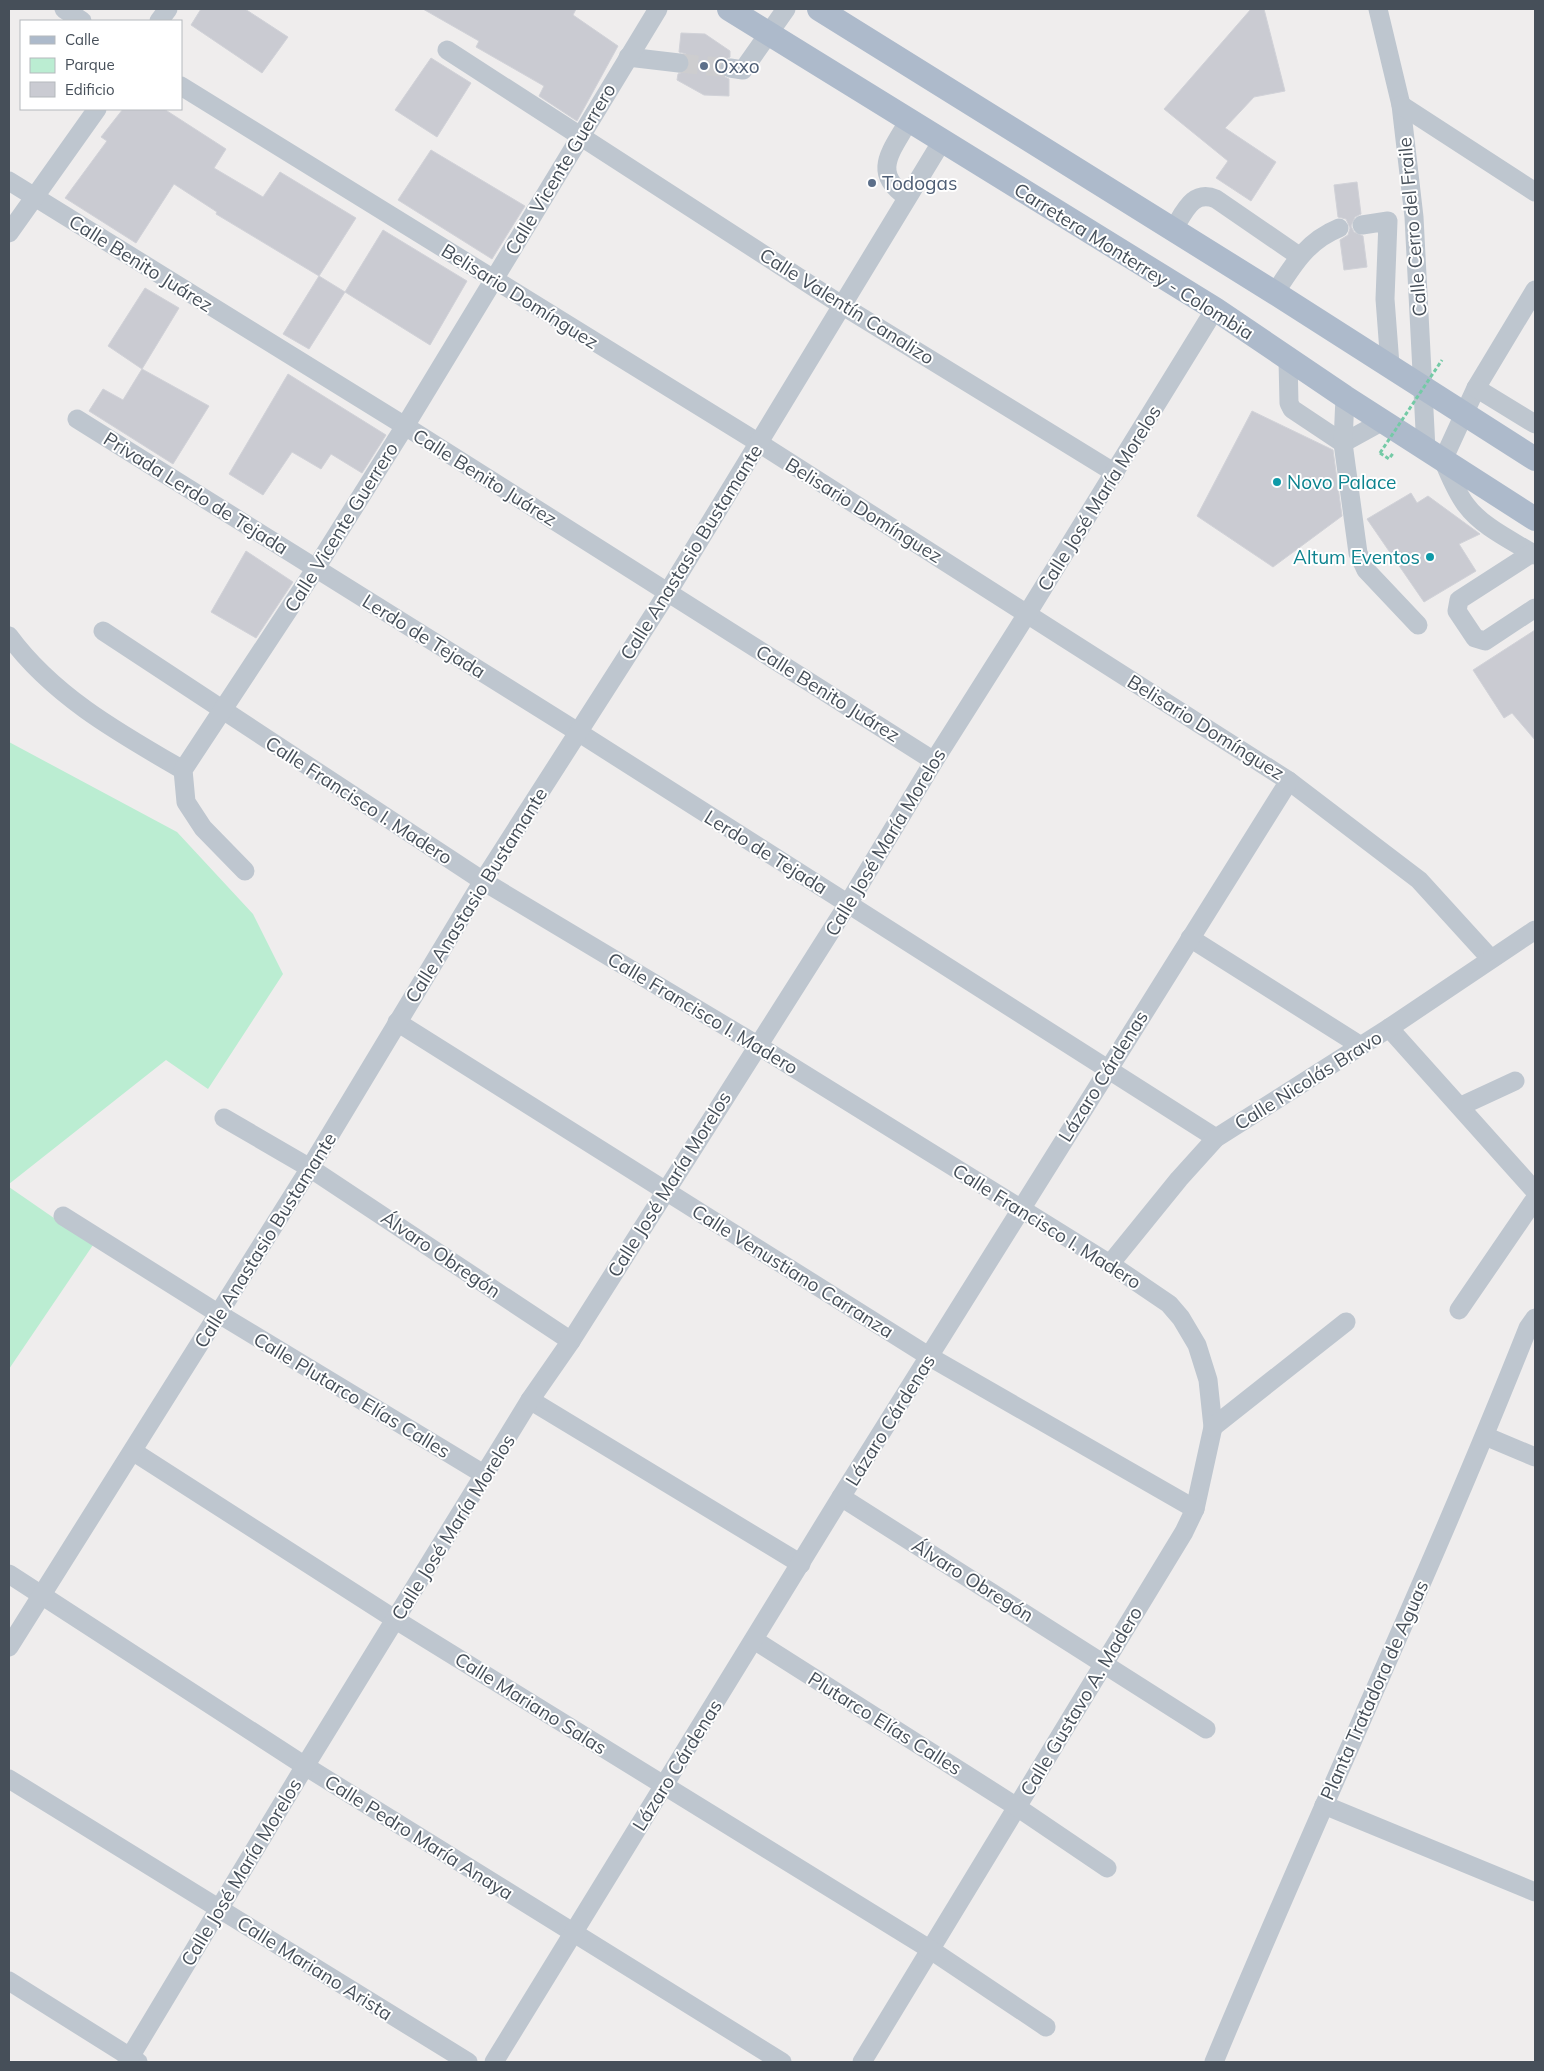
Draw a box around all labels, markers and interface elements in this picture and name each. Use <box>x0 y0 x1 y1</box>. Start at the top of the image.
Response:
legend <box>20 20 182 110</box>
text: Calle <box>65 30 99 49</box>
place label: Oxxo <box>714 54 760 78</box>
text: Parque <box>65 55 115 74</box>
marker: Oxxo <box>698 60 710 72</box>
street label: Calle Vicente Guerrero <box>499 79 621 259</box>
text: Edificio <box>65 80 115 99</box>
street label: Calle Cerro del Fraile <box>1392 136 1432 318</box>
place label: Todogas <box>882 171 957 195</box>
marker: Todogas <box>866 177 878 189</box>
street label: Carretera Monterrey - Colombia <box>1010 177 1258 345</box>
street label: Calle Benito Juárez <box>65 209 218 317</box>
street label: Belisario Domínguez <box>437 238 603 354</box>
street label: Calle Valentín Canalizo <box>755 242 939 370</box>
street label: Calle José María Morelos <box>1032 401 1166 595</box>
street label: Calle Benito Juárez <box>409 423 562 531</box>
street label: Privada Lerdo de Tejada <box>99 426 293 560</box>
street label: Calle Vicente Guerrero <box>279 438 403 616</box>
street label: Calle Anastasio Bustamante <box>615 440 767 664</box>
street label: Belisario Domínguez <box>781 452 947 568</box>
place label: Novo Palace <box>1287 470 1396 494</box>
marker: Novo Palace <box>1271 476 1283 488</box>
place label: Altum Eventos <box>1293 545 1420 569</box>
marker: Altum Eventos <box>1424 551 1436 563</box>
street label: Lerdo de Tejada <box>358 589 490 683</box>
street label: Calle Benito Juárez <box>752 639 905 747</box>
street label: Belisario Domínguez <box>1123 669 1289 785</box>
street label: Calle Francisco I. Madero <box>261 731 457 869</box>
street label: Calle José María Morelos <box>819 744 951 940</box>
street label: Calle Anastasio Bustamante <box>400 783 552 1007</box>
street label: Lerdo de Tejada <box>700 805 832 899</box>
street label: Calle Francisco I. Madero <box>603 947 803 1079</box>
street label: Lázaro Cárdenas <box>1053 1006 1153 1146</box>
street label: Calle Nicolás Bravo <box>1230 1025 1386 1135</box>
street label: Calle José María Morelos <box>602 1087 736 1281</box>
street label: Calle Anastasio Bustamante <box>189 1128 341 1352</box>
street label: Calle Francisco I. Madero <box>948 1158 1146 1294</box>
street label: Calle Venustiano Carranza <box>688 1199 898 1343</box>
street label: Álvaro Obregón <box>377 1205 505 1303</box>
street label: Calle Plutarco Elías Calles <box>249 1327 455 1463</box>
street label: Lázaro Cárdenas <box>840 1350 940 1490</box>
street label: Calle José María Morelos <box>386 1430 520 1624</box>
street label: Álvaro Obregón <box>908 1533 1038 1627</box>
street label: Planta Tratadora de Aguas <box>1315 1576 1433 1804</box>
street label: Calle Gustavo A. Madero <box>1015 1602 1147 1800</box>
street label: Calle Mariano Salas <box>451 1647 611 1759</box>
street label: Plutarco Elías Calles <box>804 1666 966 1780</box>
street label: Lázaro Cárdenas <box>627 1695 727 1835</box>
street label: Calle Pedro María Anaya <box>320 1769 518 1905</box>
street label: Calle José María Morelos <box>175 1774 307 1970</box>
street label: Calle Mariano Arista <box>233 1910 397 2026</box>

